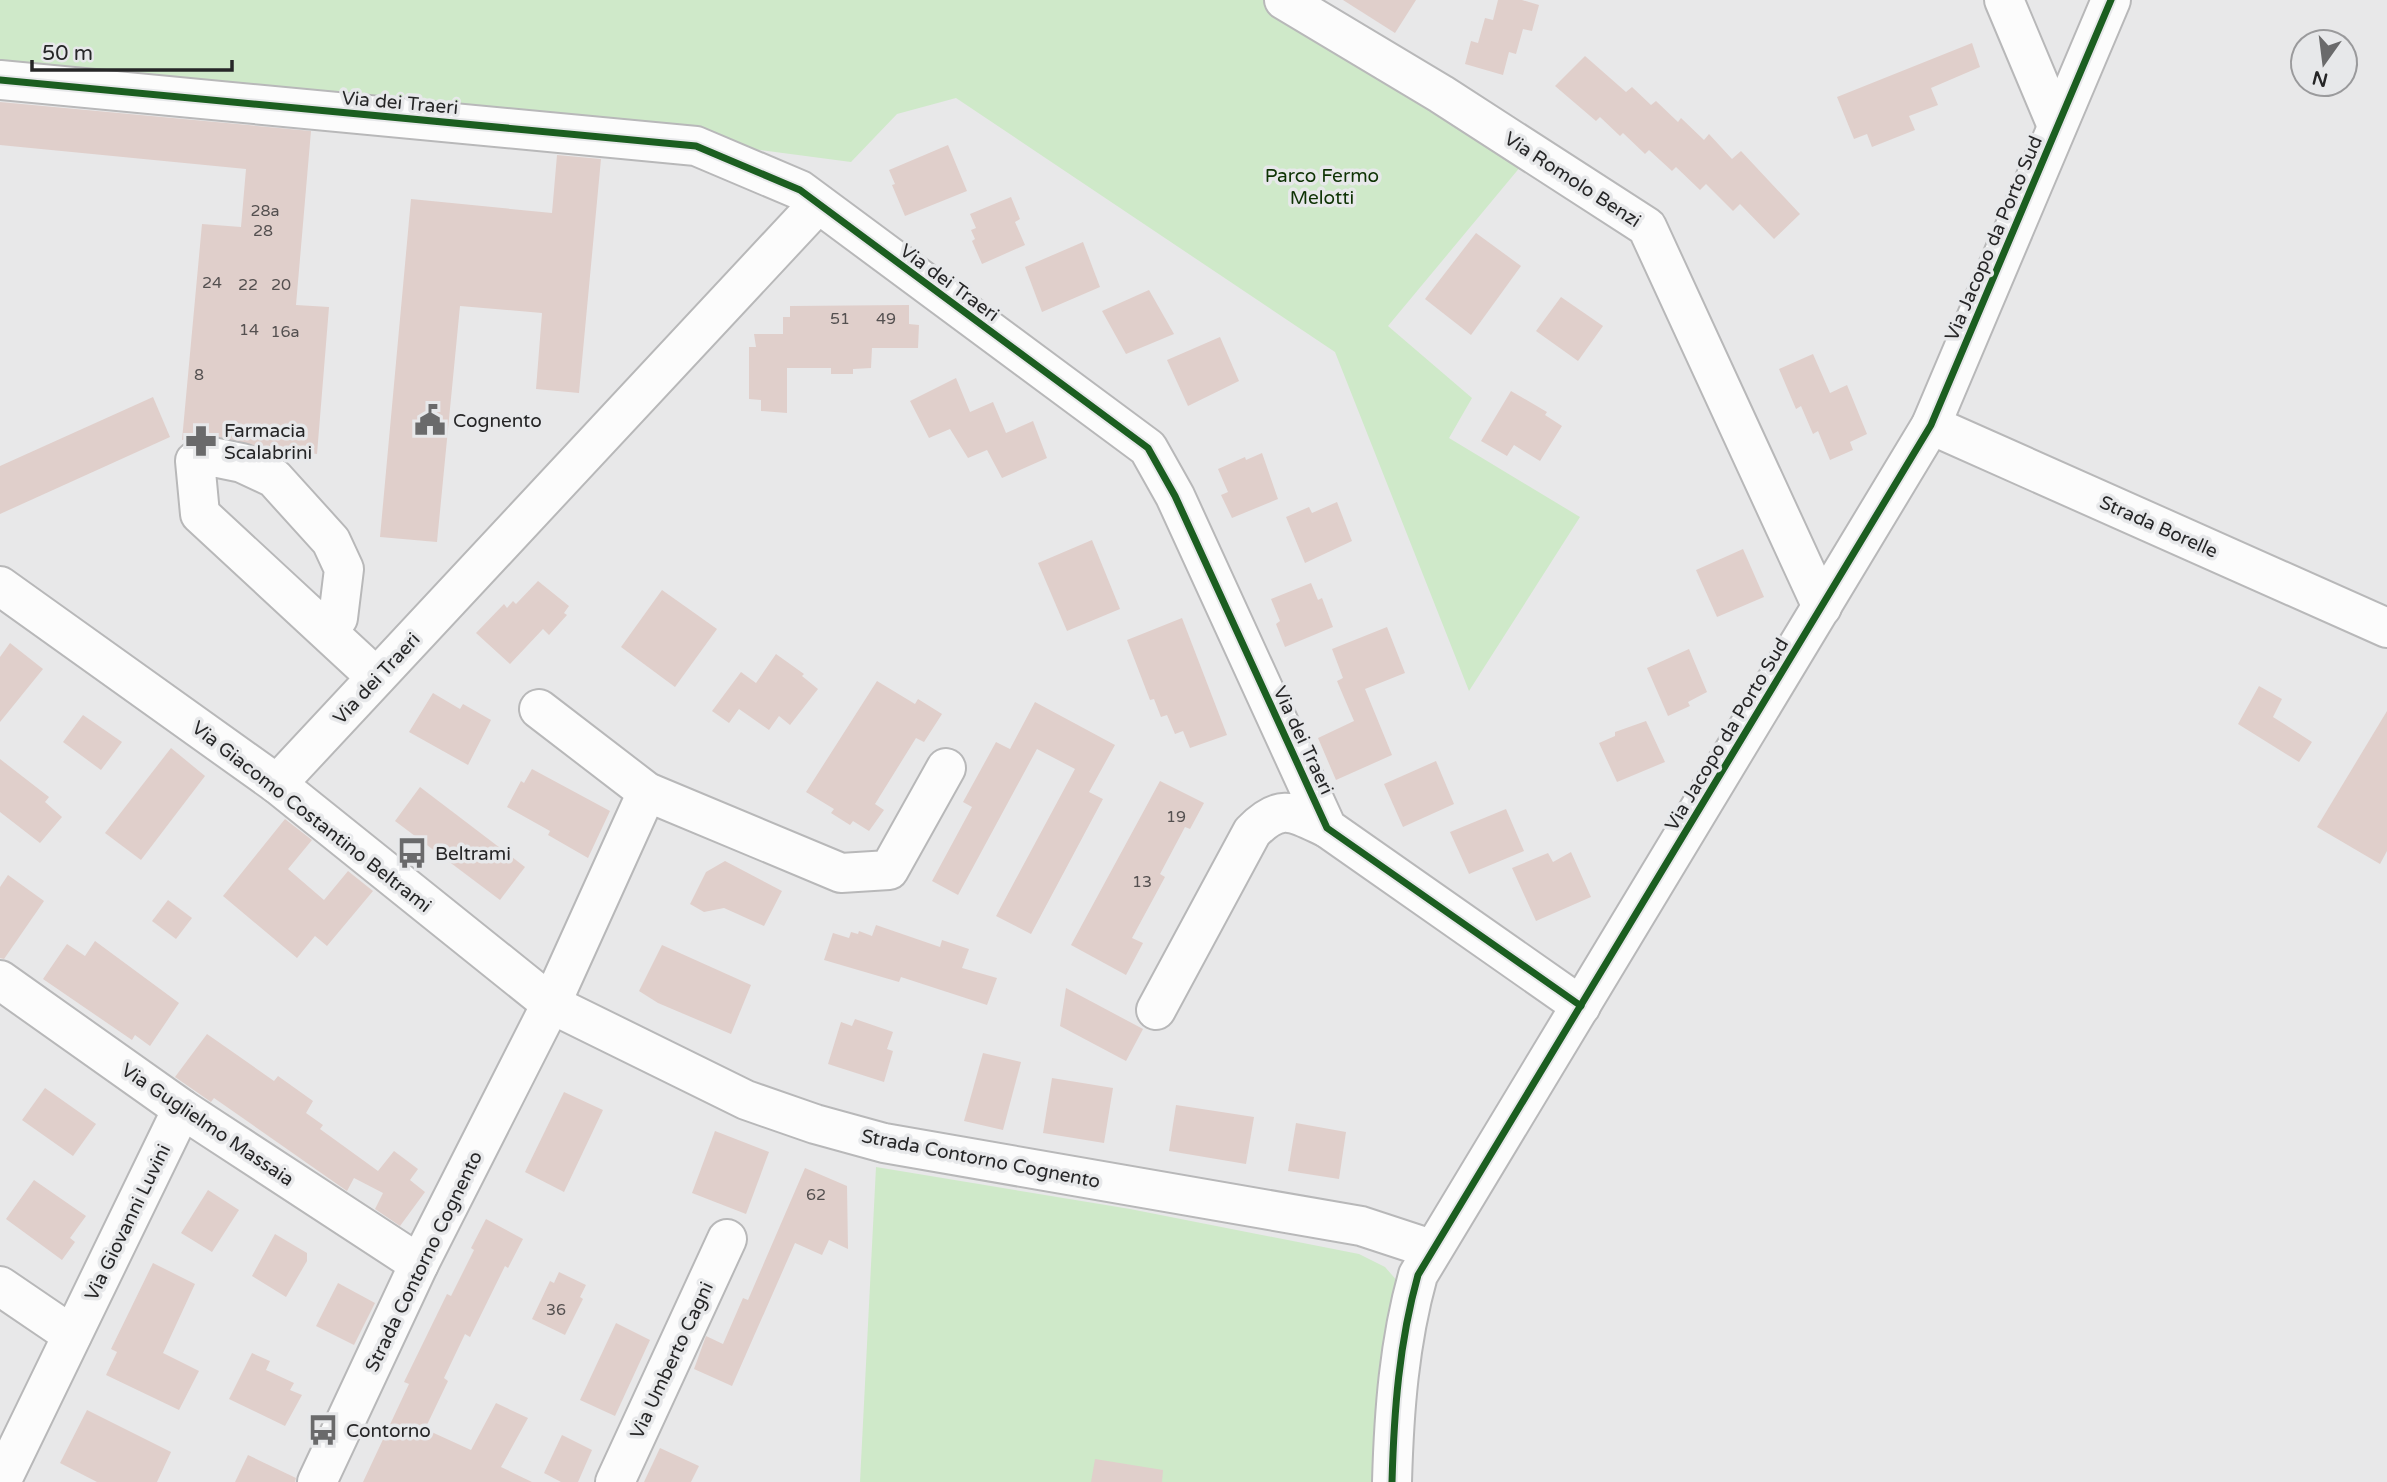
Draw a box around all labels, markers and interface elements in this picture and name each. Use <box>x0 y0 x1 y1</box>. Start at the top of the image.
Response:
scale bar <box>32 28 231 72</box>
north arrow <box>2289 28 2359 98</box>
text: 50 m <box>42 41 93 66</box>
text: N <box>2310 66 2330 91</box>
street label: Via dei Traeri <box>341 87 459 119</box>
street label: Via Romolo Benzi <box>1500 128 1645 232</box>
street label: Via Jacopo da Porto Sud <box>1941 133 2047 344</box>
park label: Parco Fermo Melotti <box>1265 165 1379 209</box>
house number: 28a <box>250 201 280 221</box>
house number: 28 <box>253 221 273 241</box>
street label: Via dei Traeri <box>896 240 1003 326</box>
house number: 24 <box>202 273 222 293</box>
house number: 22 <box>238 275 258 295</box>
house number: 20 <box>271 275 291 295</box>
house number: 51 <box>830 309 850 329</box>
house number: 49 <box>876 309 896 329</box>
house number: 14 <box>239 320 259 340</box>
house number: 16a <box>270 322 300 342</box>
house number: 8 <box>194 365 204 385</box>
public building icon: Cognento <box>413 403 447 437</box>
place label: Cognento <box>453 410 542 432</box>
place label: Farmacia Scalabrini <box>224 420 312 464</box>
pharmacy icon: Farmacia Scalabrini <box>184 424 218 458</box>
street label: Strada Borelle <box>2096 491 2221 563</box>
street label: Via dei Traeri <box>329 628 425 729</box>
street label: Via Jacopo da Porto Sud <box>1661 634 1793 835</box>
street label: Via dei Traeri <box>1268 683 1338 798</box>
street label: Via Giacomo Costantino Beltrami <box>187 717 435 917</box>
house number: 19 <box>1166 807 1186 827</box>
bus stop icon: Beltrami <box>395 836 429 870</box>
place label: Beltrami <box>435 843 511 865</box>
house number: 13 <box>1132 872 1152 892</box>
street label: Via Guglielmo Massaia <box>117 1059 298 1191</box>
street label: Strada Contorno Cognento <box>860 1125 1102 1193</box>
street label: Via Giovanni Luvini <box>81 1141 175 1304</box>
street label: Strada Contorno Cognento <box>361 1148 487 1375</box>
house number: 62 <box>806 1185 826 1205</box>
street label: Via Umberto Cagni <box>626 1278 718 1442</box>
house number: 36 <box>546 1300 566 1320</box>
bus stop icon: Contorno <box>306 1413 340 1447</box>
place label: Contorno <box>346 1420 431 1442</box>

